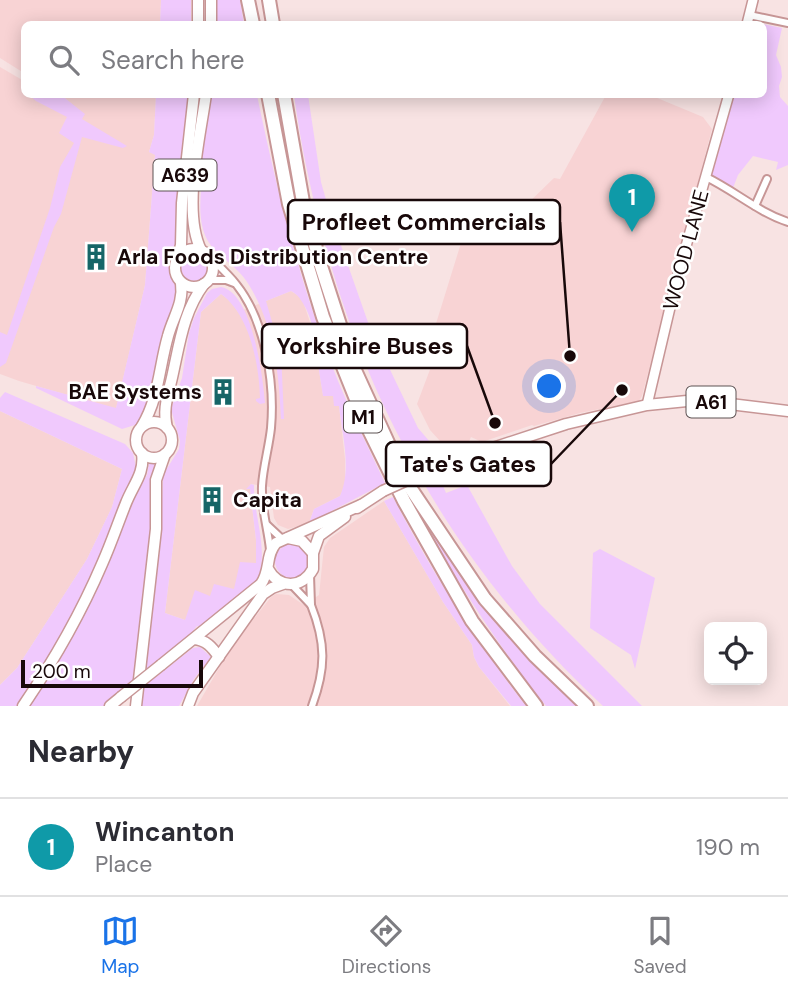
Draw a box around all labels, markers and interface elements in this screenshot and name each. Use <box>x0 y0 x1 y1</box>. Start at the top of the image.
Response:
search box <box>21 21 767 98</box>
icon: search <box>45 41 83 79</box>
text: Search here <box>101 43 244 77</box>
road number: A639 <box>154 160 216 190</box>
pin: 1 <box>609 174 655 232</box>
street label: WOOD LANE <box>656 187 716 313</box>
callout: Profleet Commercials <box>288 200 560 244</box>
text: Profleet Commercials <box>302 207 546 237</box>
building icon: Arla Foods Distribution Centre <box>81 242 111 272</box>
place label: Arla Foods Distribution Centre <box>117 243 428 271</box>
callout: Yorkshire Buses <box>262 324 467 368</box>
text: Yorkshire Buses <box>276 331 454 361</box>
your location <box>532 369 566 403</box>
building icon: BAE Systems <box>208 377 238 407</box>
place label: BAE Systems <box>69 378 202 406</box>
road number: A61 <box>686 386 736 418</box>
road number: M1 <box>344 402 382 432</box>
callout: Tate's Gates <box>386 442 551 486</box>
text: Tate's Gates <box>400 449 536 479</box>
building icon: Capita <box>197 485 227 515</box>
place label: Capita <box>233 486 302 514</box>
map controls <box>704 622 767 685</box>
button: locate <box>704 622 767 685</box>
scale bar <box>21 657 203 689</box>
text: 200 m <box>32 659 91 684</box>
text: Nearby <box>28 732 134 771</box>
text: Wincanton <box>95 815 235 849</box>
text: 1 <box>47 832 55 862</box>
text: 190 m <box>696 832 760 862</box>
text: Place <box>95 849 152 879</box>
tab: Map <box>101 912 139 979</box>
tab: Directions <box>342 912 431 979</box>
tab: Saved <box>634 912 687 979</box>

